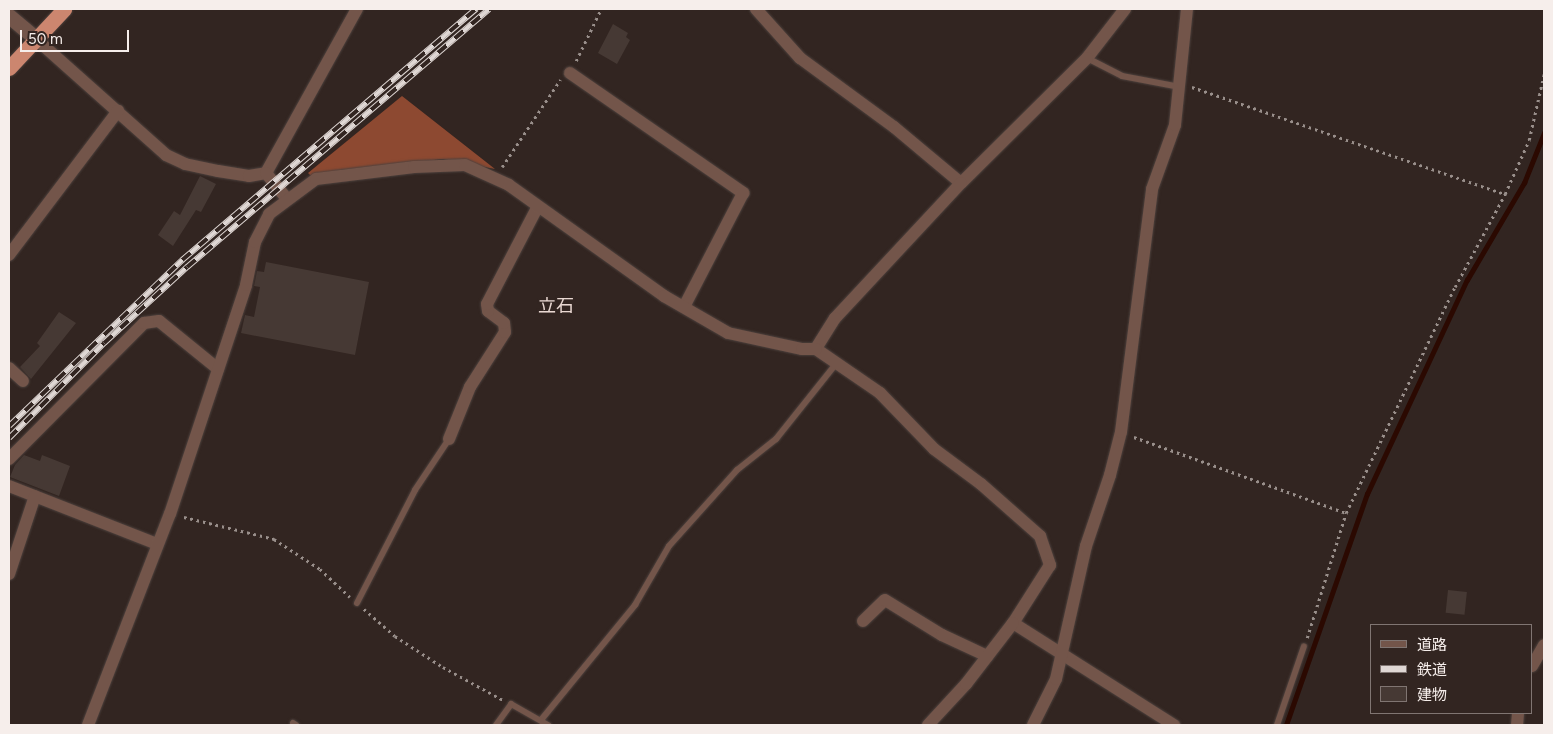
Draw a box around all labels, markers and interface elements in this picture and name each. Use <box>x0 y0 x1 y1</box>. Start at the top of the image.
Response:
scale bar <box>22 20 131 52</box>
text: 50 m <box>28 30 63 48</box>
district label: 立石 <box>538 295 574 317</box>
legend <box>1370 624 1533 714</box>
text: 道路 <box>1417 636 1447 654</box>
text: 鉄道 <box>1417 661 1447 679</box>
text: 建物 <box>1417 686 1447 704</box>

